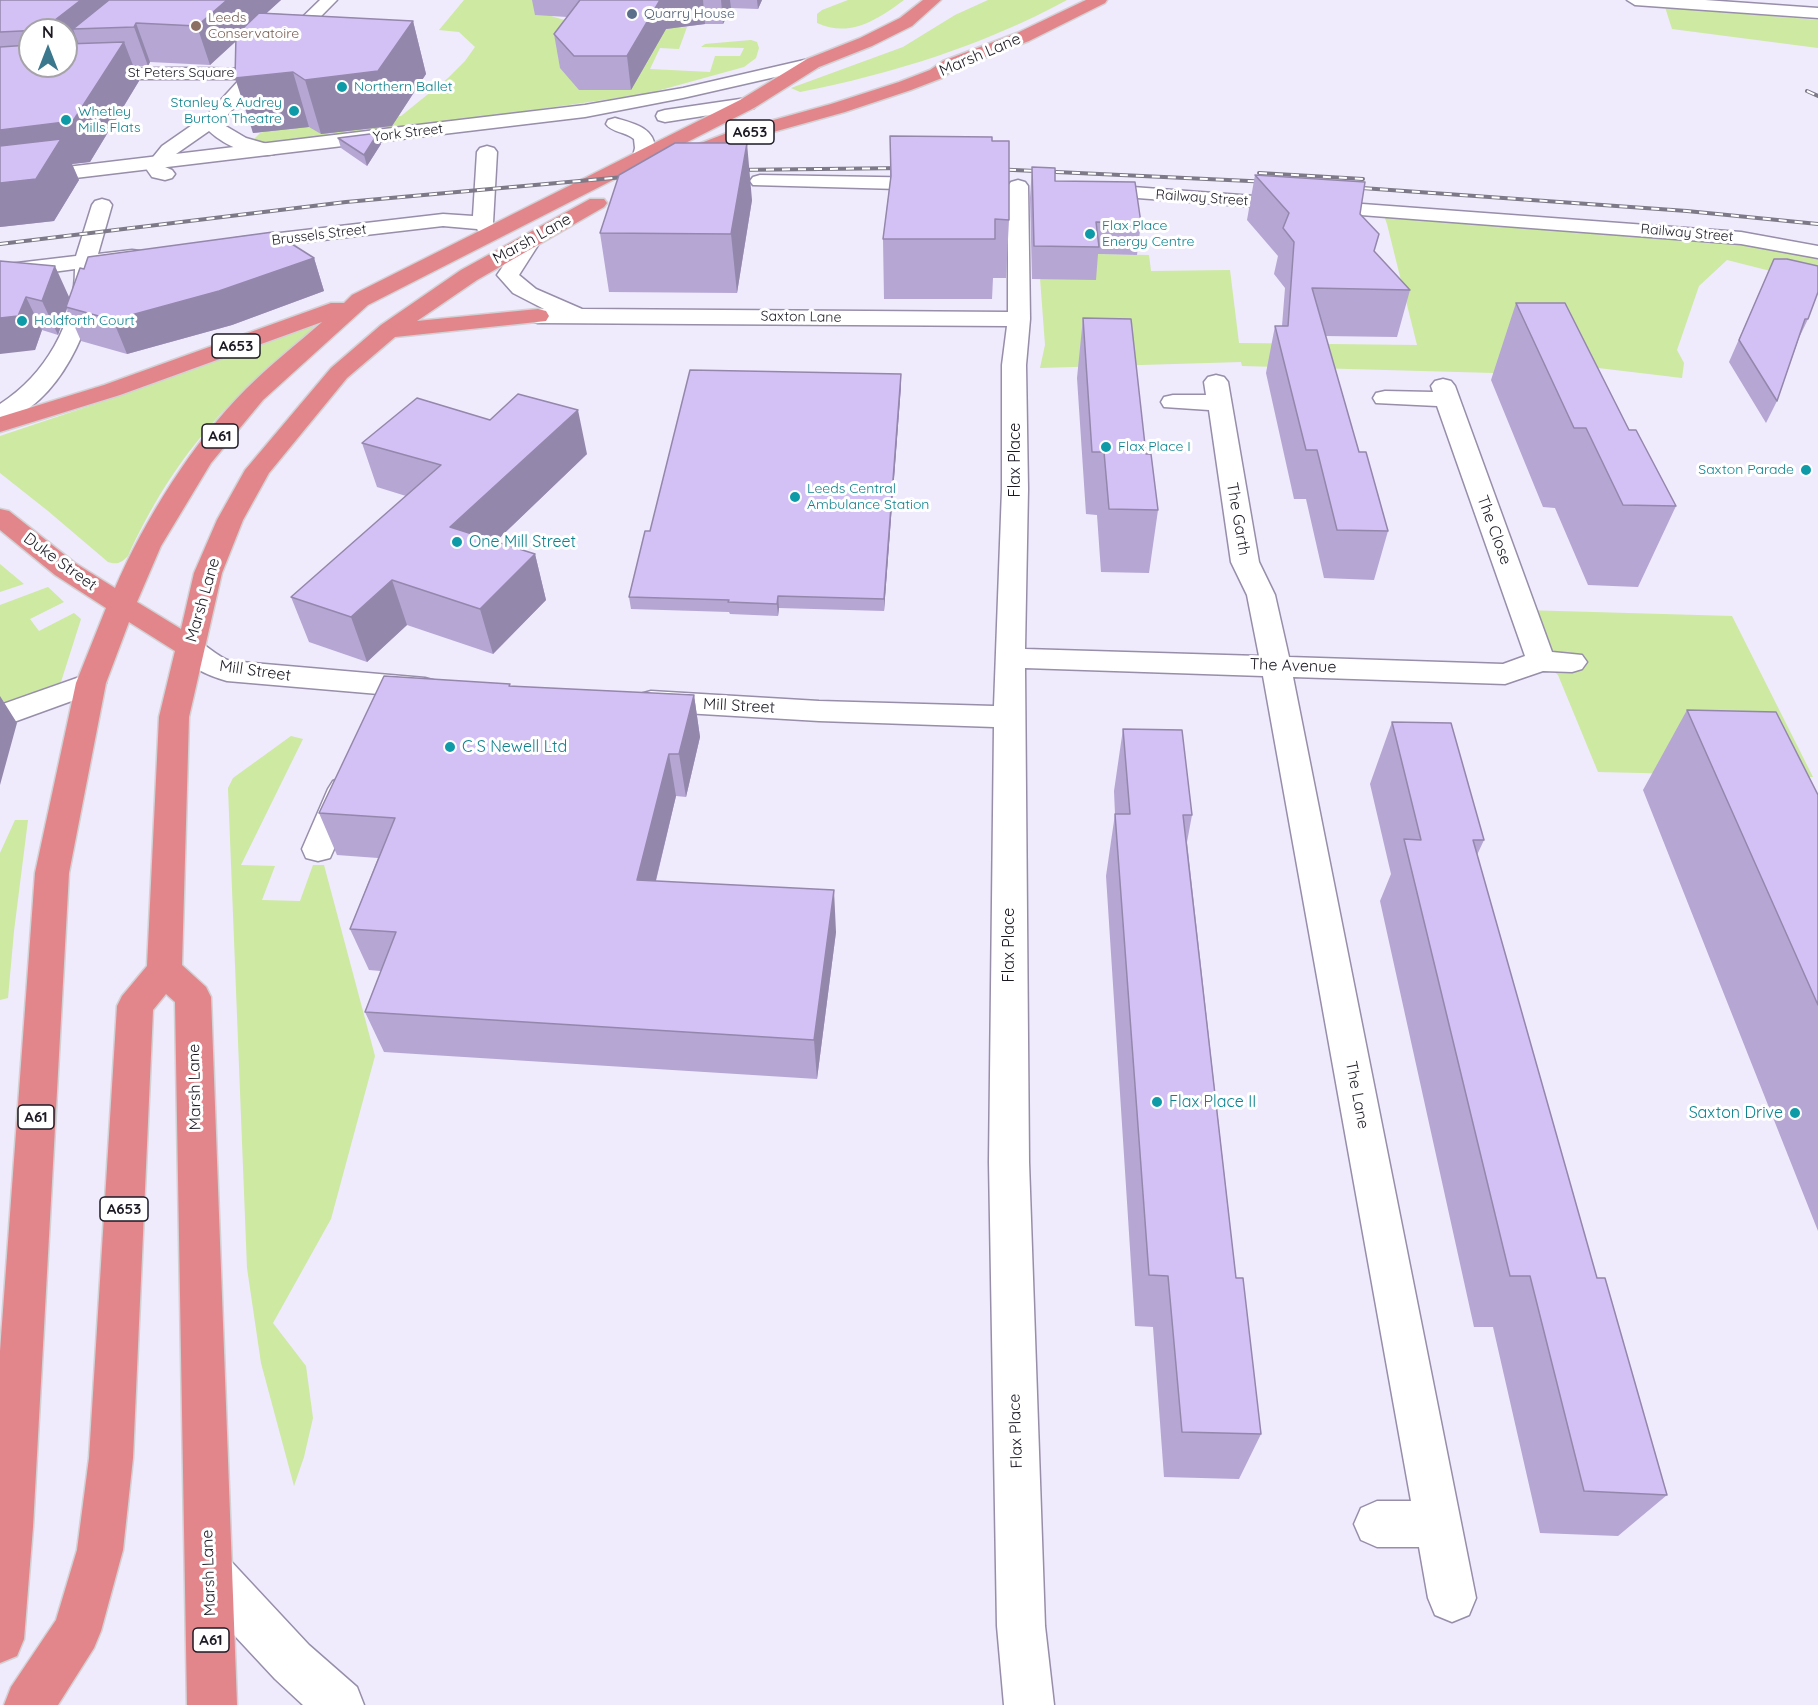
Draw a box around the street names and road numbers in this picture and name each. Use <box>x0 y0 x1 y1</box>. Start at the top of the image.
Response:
street label: Marsh Lane <box>936 29 1024 81</box>
street label: St Peters Square <box>128 65 234 81</box>
street label: York Street <box>372 120 444 146</box>
road number: A653 <box>726 120 774 144</box>
street label: Railway Street <box>1155 186 1249 210</box>
street label: Marsh Lane <box>489 210 575 268</box>
street label: Brussels Street <box>271 221 367 249</box>
street label: Railway Street <box>1640 221 1734 245</box>
street label: Saxton Lane <box>760 308 842 326</box>
road number: A653 <box>212 334 260 358</box>
street label: Flax Place <box>1005 423 1025 497</box>
road number: A61 <box>202 424 238 448</box>
street label: The Garth <box>1222 481 1254 557</box>
street label: The Close <box>1473 493 1515 567</box>
street label: Duke Street <box>20 529 100 595</box>
street label: Marsh Lane <box>182 556 224 644</box>
street label: The Avenue <box>1249 655 1337 677</box>
street label: Mill Street <box>218 656 292 686</box>
street label: Mill Street <box>702 695 776 717</box>
street label: Flax Place <box>999 908 1019 982</box>
street label: Marsh Lane <box>185 1044 205 1130</box>
street label: The Lane <box>1341 1059 1373 1131</box>
road number: A61 <box>18 1105 54 1129</box>
road number: A653 <box>100 1197 148 1221</box>
street label: Flax Place <box>1005 1393 1027 1469</box>
street label: Marsh Lane <box>198 1529 220 1617</box>
road number: A61 <box>193 1628 229 1652</box>

